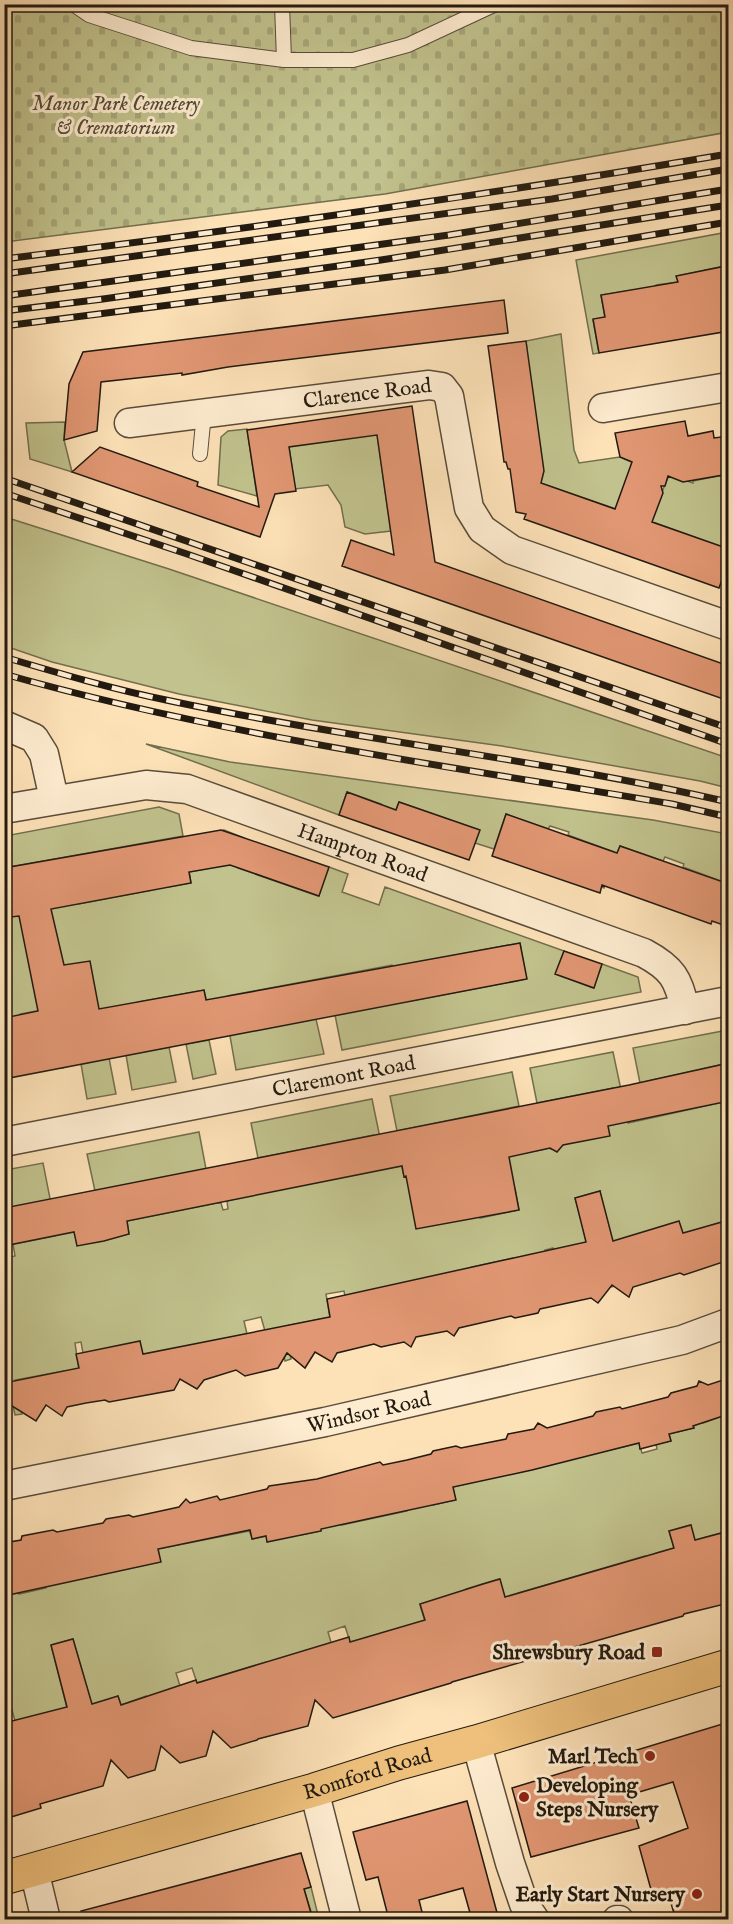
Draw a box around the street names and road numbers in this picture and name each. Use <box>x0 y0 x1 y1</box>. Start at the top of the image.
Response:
street label: Clarence Road <box>302 373 434 416</box>
street label: Hampton Road <box>294 818 432 890</box>
street label: Claremont Road <box>270 1050 418 1104</box>
street label: Windsor Road <box>304 1386 434 1440</box>
street label: Romford Road <box>300 1742 436 1807</box>

